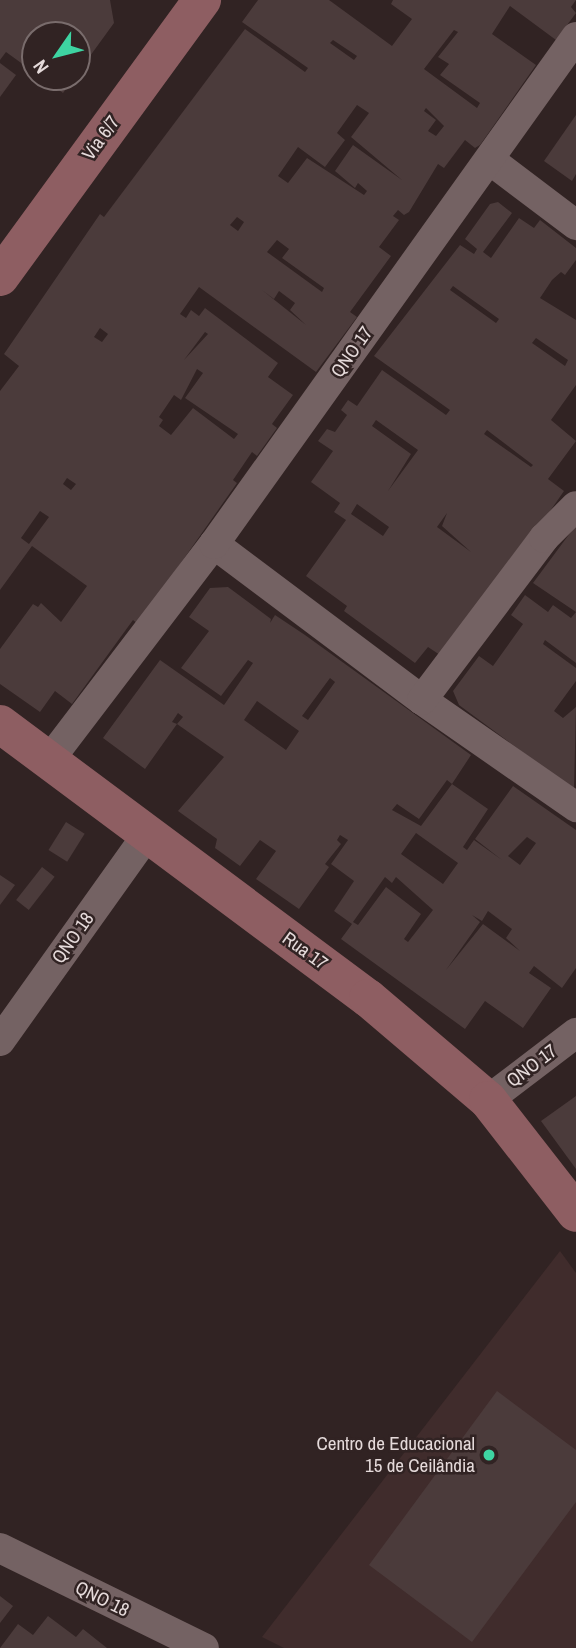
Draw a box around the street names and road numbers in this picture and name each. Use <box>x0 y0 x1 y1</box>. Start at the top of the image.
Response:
street label: Via 6/7 <box>77 111 125 165</box>
street label: QNO 17 <box>326 322 378 382</box>
street label: QNO 18 <box>47 908 99 968</box>
street label: Rua 17 <box>278 927 332 975</box>
street label: QNO 17 <box>502 1040 562 1092</box>
street label: QNO 18 <box>71 1576 133 1622</box>

